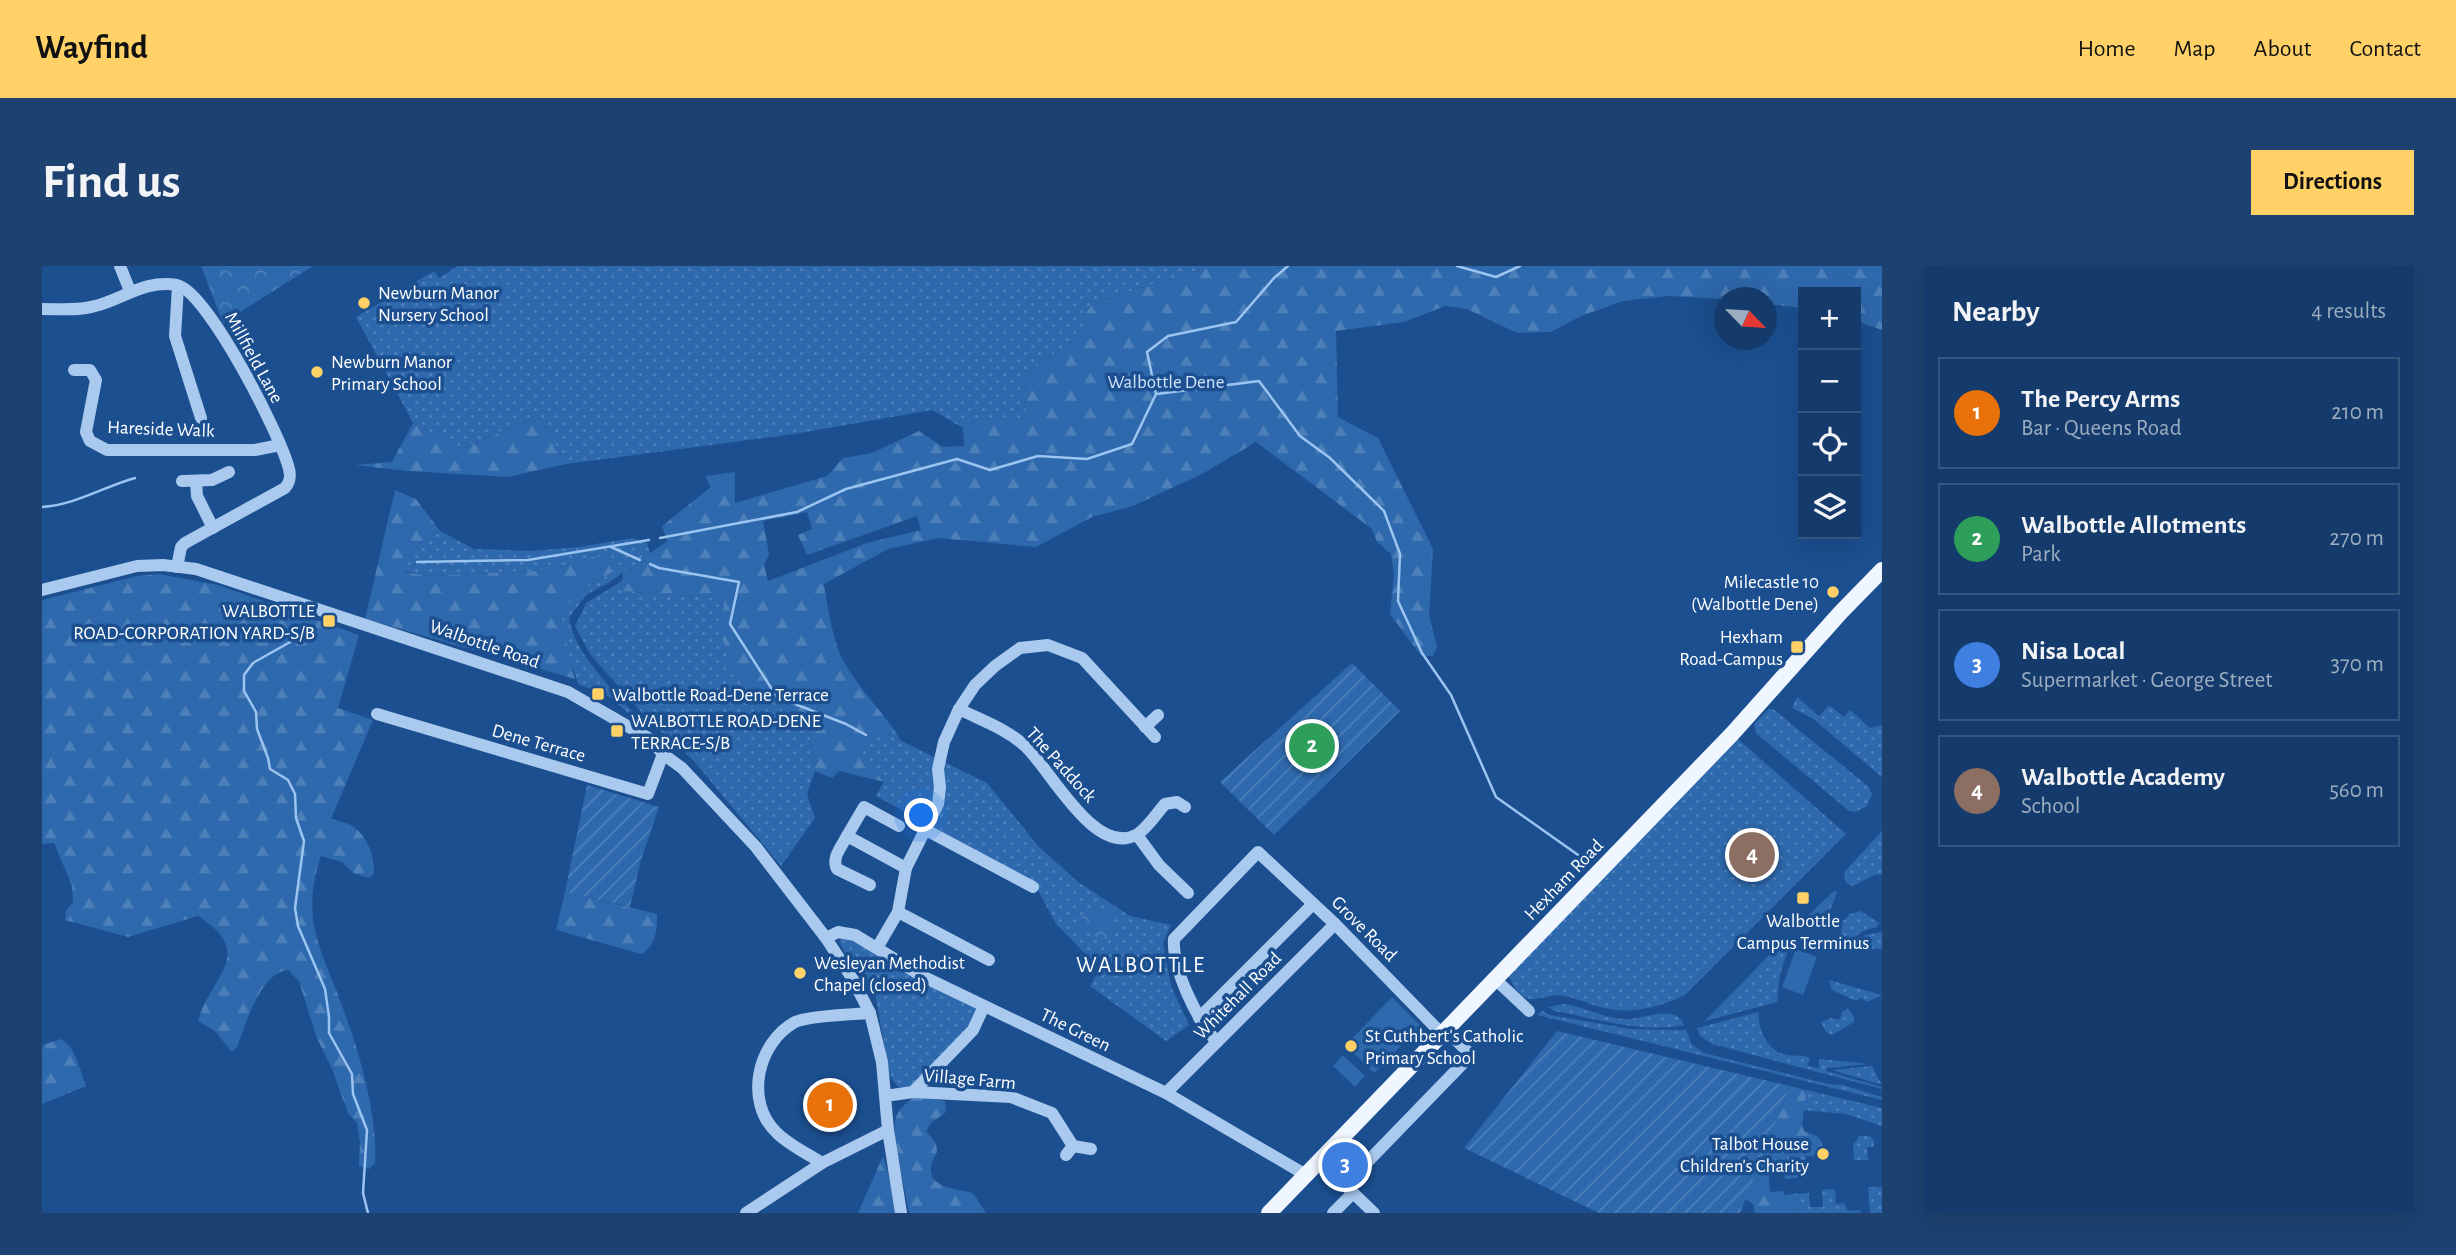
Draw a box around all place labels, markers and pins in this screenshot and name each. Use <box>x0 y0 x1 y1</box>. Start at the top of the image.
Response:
place label: Newburn Manor Nursery School <box>378 284 499 325</box>
marker: Newburn Manor Nursery School <box>356 295 372 311</box>
place label: Newburn Manor Primary School <box>331 353 452 394</box>
marker: Newburn Manor Primary School <box>309 364 325 380</box>
place label: Milecastle 10 (Walbottle Dene) <box>1691 573 1819 614</box>
marker: Milecastle 10 (Walbottle Dene) <box>1825 584 1841 600</box>
place label: WALBOTTLE ROAD-CORPORATION YARD-S/B <box>73 602 315 643</box>
marker: WALBOTTLE ROAD-CORPORATION YARD-S/B <box>321 613 337 629</box>
place label: Hexham Road-Campus <box>1679 628 1783 669</box>
marker: Hexham Road-Campus <box>1789 639 1805 655</box>
marker: Walbottle Road-Dene Terrace <box>590 686 606 702</box>
place label: Walbottle Road-Dene Terrace <box>612 686 829 705</box>
place label: WALBOTTLE ROAD-DENE TERRACE-S/B <box>631 712 821 753</box>
pin: 2 <box>1289 720 1335 772</box>
marker: WALBOTTLE ROAD-DENE TERRACE-S/B <box>609 723 625 739</box>
pin: 4 <box>1729 829 1775 881</box>
marker: Walbottle Campus Terminus <box>1795 890 1811 906</box>
place label: Walbottle Campus Terminus <box>1737 912 1869 953</box>
place label: Wesleyan Methodist Chapel (closed) <box>814 954 965 995</box>
marker: Wesleyan Methodist Chapel (closed) <box>792 965 808 981</box>
place label: St Cuthbert's Catholic Primary School <box>1365 1027 1523 1068</box>
marker: St Cuthbert's Catholic Primary School <box>1343 1038 1359 1054</box>
pin: 1 <box>807 1079 853 1131</box>
place label: Talbot House Children's Charity <box>1680 1135 1809 1176</box>
pin: 3 <box>1322 1139 1368 1191</box>
marker: Talbot House Children's Charity <box>1815 1146 1831 1162</box>

